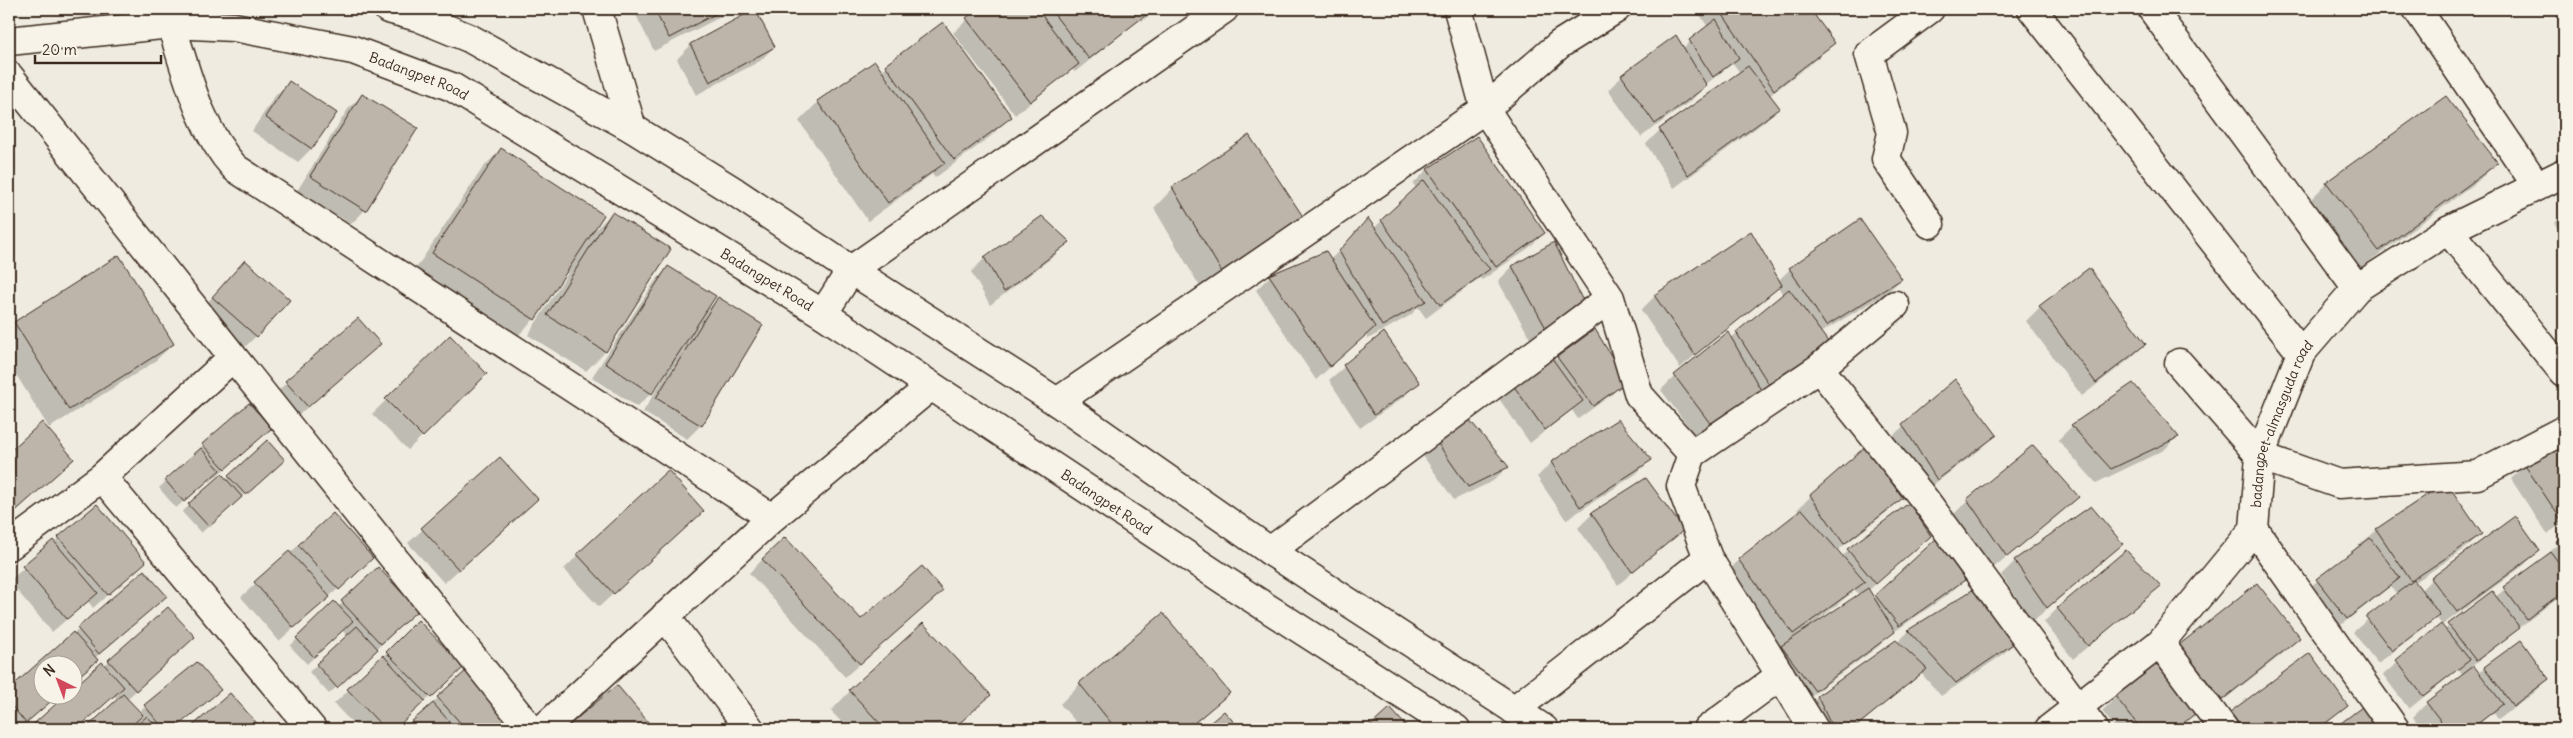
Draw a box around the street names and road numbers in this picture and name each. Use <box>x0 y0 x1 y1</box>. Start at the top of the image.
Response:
street label: Badangpet Road <box>367 48 472 104</box>
street label: Badangpet Road <box>717 244 817 315</box>
street label: badangpet-almasguda road <box>2247 336 2317 508</box>
street label: Badangpet Road <box>1057 465 1156 539</box>

